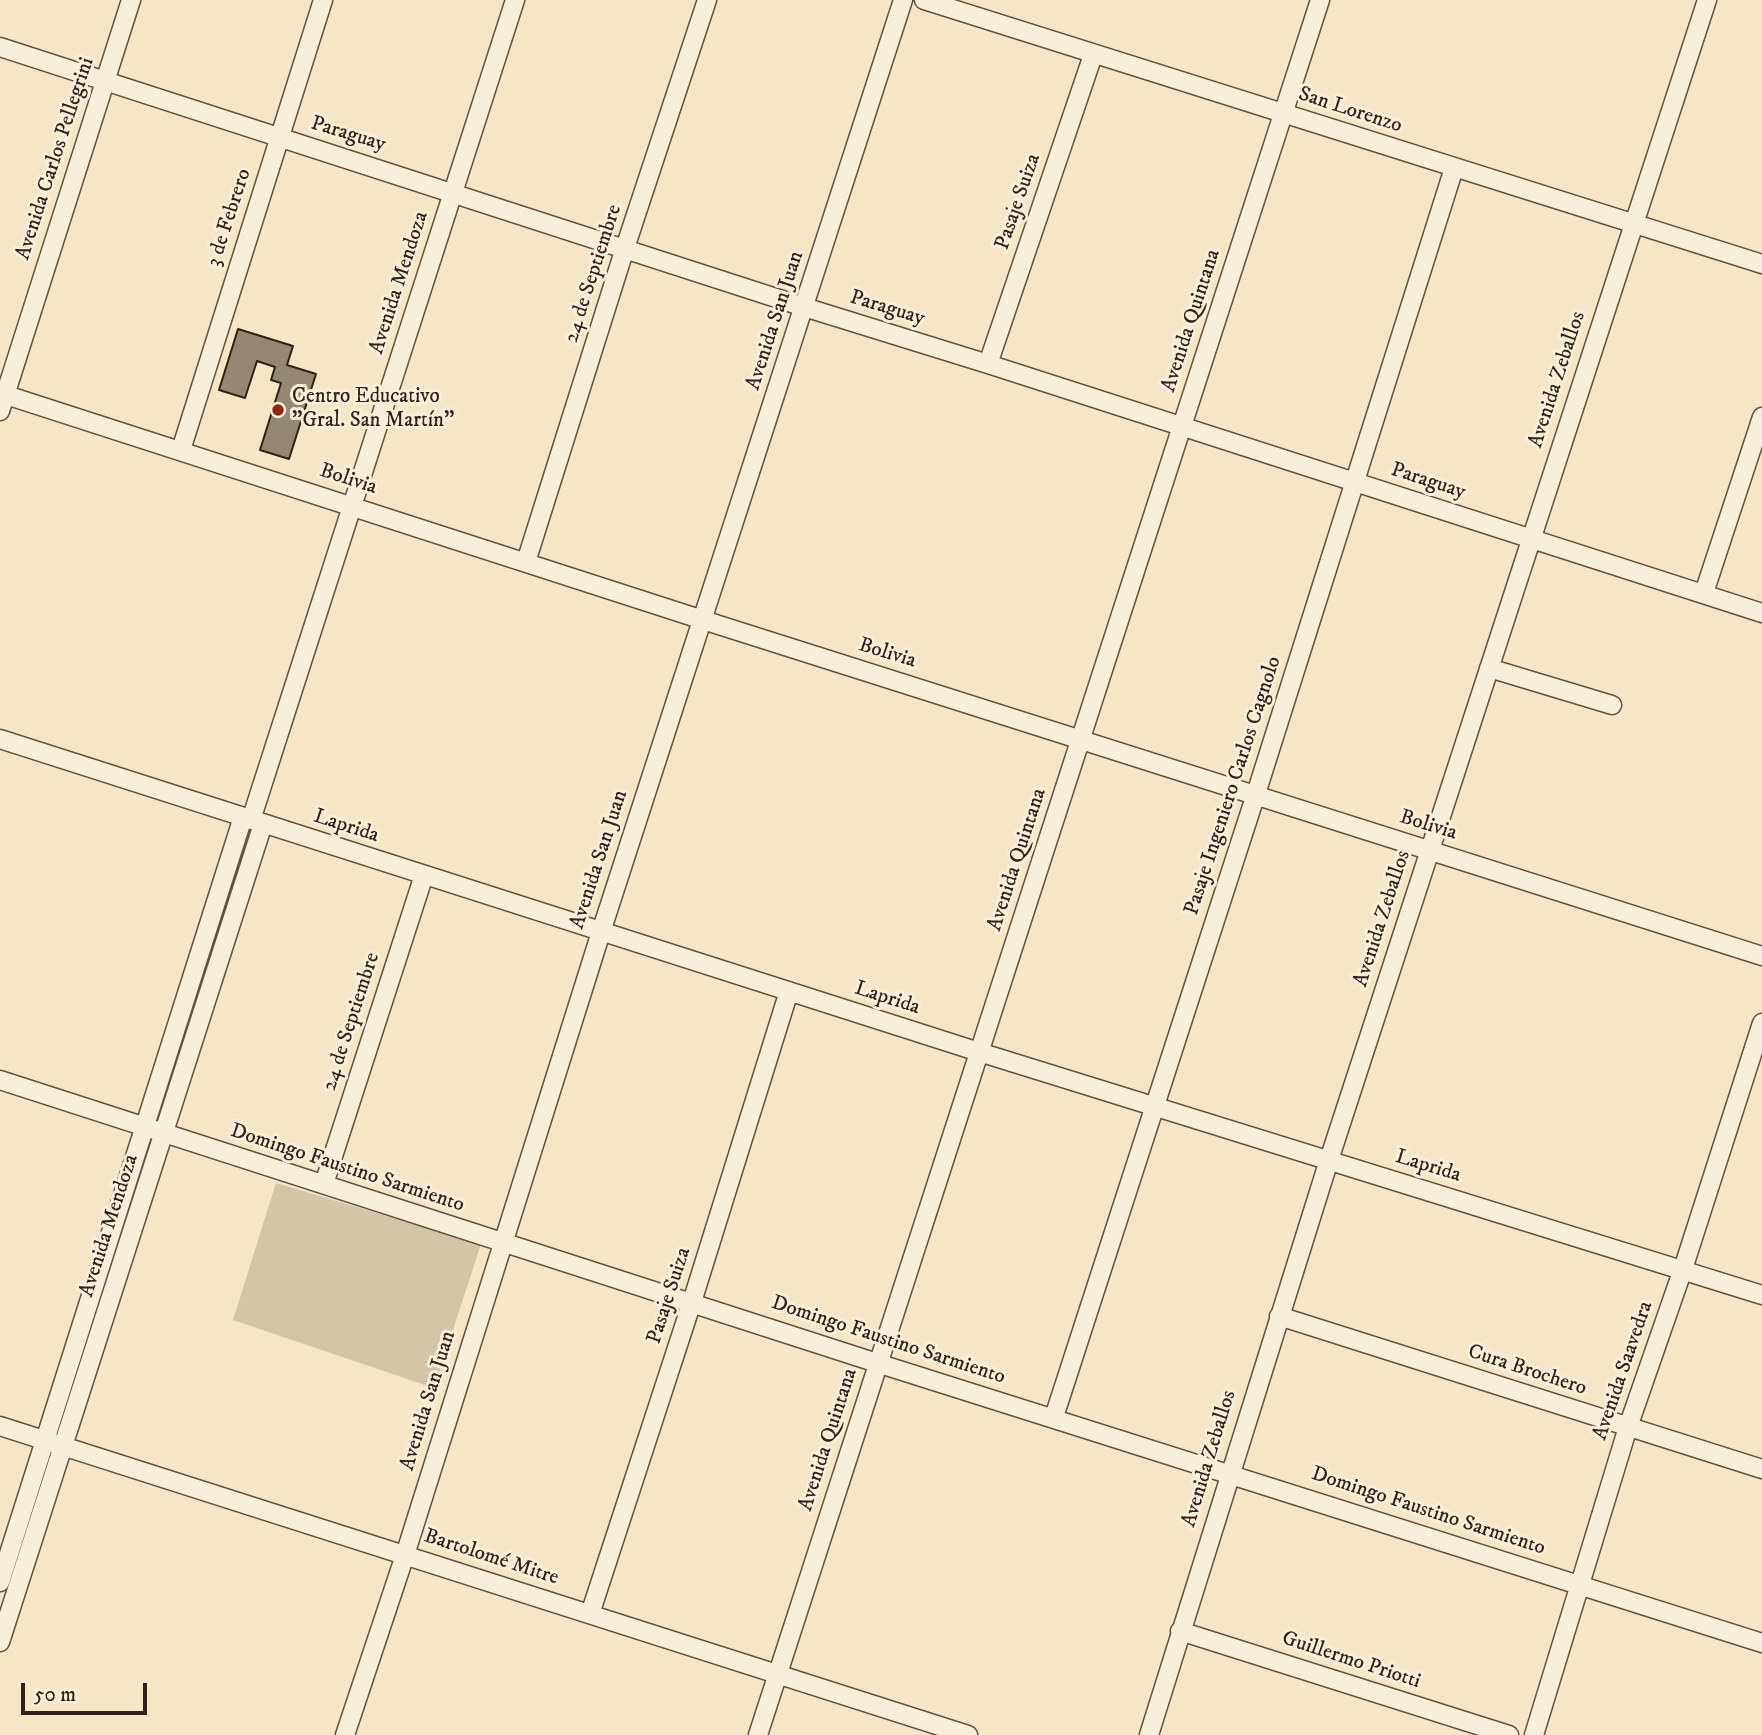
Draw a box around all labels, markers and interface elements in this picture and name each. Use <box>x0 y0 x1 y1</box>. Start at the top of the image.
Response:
street label: Avenida Carlos Pellegrini <box>11 55 101 263</box>
street label: San Lorenzo <box>1295 82 1405 140</box>
street label: Paraguay <box>308 112 388 158</box>
street label: Pasaje Suiza <box>991 151 1047 253</box>
street label: 3 de Febrero <box>202 166 258 270</box>
street label: 24 de Septiembre <box>560 202 628 346</box>
street label: Avenida Mendoza <box>365 209 435 357</box>
street label: Avenida Quintana <box>1157 246 1227 396</box>
street label: Avenida San Juan <box>742 248 810 394</box>
street label: Paraguay <box>847 286 927 332</box>
street label: Avenida Zeballos <box>1524 309 1592 451</box>
place label: Centro Educativo "Gral. San Martín" <box>292 385 454 435</box>
marker: Centro Educativo "Gral. San Martín" <box>270 402 286 418</box>
street label: Paraguay <box>1387 458 1469 506</box>
street label: Bolivia <box>316 459 380 501</box>
street label: Bolivia <box>855 633 919 675</box>
street label: Pasaje Ingeniero Carlos Cagnolo <box>1180 653 1288 919</box>
street label: Avenida Quintana <box>983 785 1053 935</box>
street label: Avenida San Juan <box>566 787 634 933</box>
street label: Laprida <box>310 805 382 849</box>
street label: Bolivia <box>1396 805 1460 847</box>
street label: Avenida Zeballos <box>1349 848 1417 990</box>
street label: 24 de Septiembre <box>318 950 386 1094</box>
street label: Laprida <box>851 977 923 1021</box>
street label: Domingo Faustino Sarmiento <box>227 1119 467 1219</box>
street label: Laprida <box>1392 1145 1464 1189</box>
street label: Avenida Mendoza <box>75 1152 145 1300</box>
street label: Pasaje Suiza <box>643 1245 697 1347</box>
street label: Domingo Faustino Sarmiento <box>768 1291 1008 1391</box>
street label: Avenida Saavedra <box>1588 1298 1660 1444</box>
street label: Avenida San Juan <box>396 1328 462 1474</box>
street label: Cura Brochero <box>1464 1340 1590 1402</box>
street label: Avenida Quintana <box>794 1365 864 1515</box>
street label: Avenida Zeballos <box>1177 1387 1243 1531</box>
street label: Domingo Faustino Sarmiento <box>1308 1462 1548 1562</box>
street label: Bartolomé Mitre <box>421 1524 561 1592</box>
street label: Guillermo Priotti <box>1279 1627 1423 1695</box>
scale bar <box>24 1668 150 1712</box>
text: 50 m <box>34 1682 76 1708</box>

